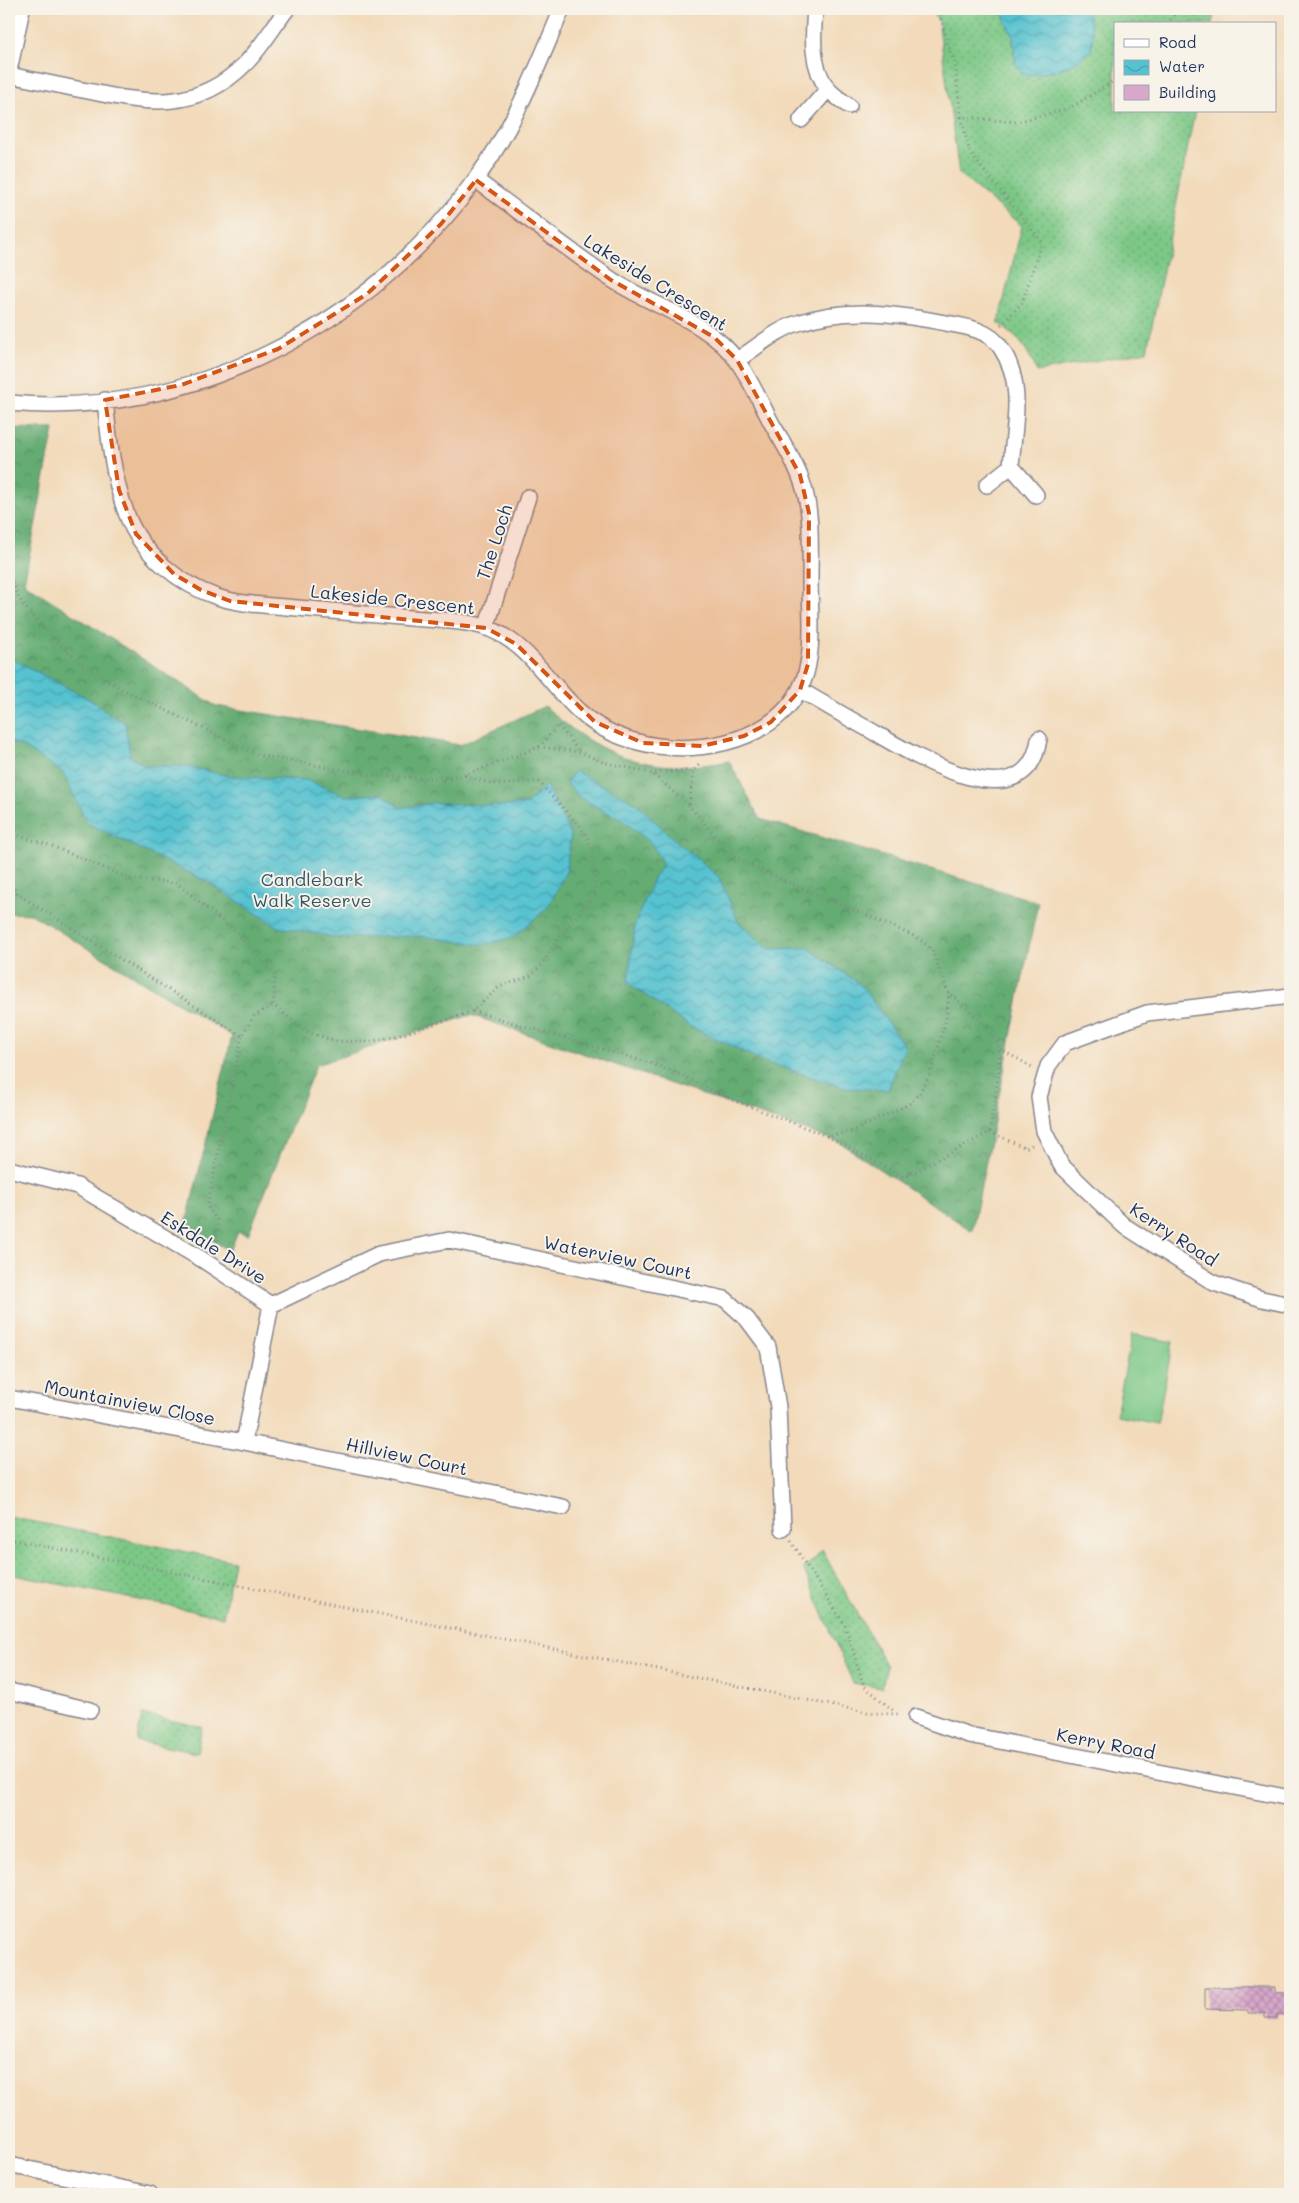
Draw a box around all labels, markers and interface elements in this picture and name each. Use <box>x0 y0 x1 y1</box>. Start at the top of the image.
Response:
legend <box>1114 22 1276 112</box>
text: Road <box>1159 32 1196 52</box>
text: Water <box>1159 56 1205 76</box>
text: Building <box>1159 82 1216 102</box>
street label: Lakeside Crescent <box>580 228 732 336</box>
street label: The Loch <box>471 501 517 583</box>
street label: Lakeside Crescent <box>310 578 476 620</box>
park label: Candlebark Walk Reserve <box>252 867 372 912</box>
street label: Kerry Road <box>1125 1197 1223 1271</box>
street label: Eskdale Drive <box>157 1205 271 1289</box>
street label: Waterview Court <box>541 1230 695 1284</box>
street label: Mountainview Close <box>43 1374 217 1430</box>
street label: Hillview Court <box>344 1431 470 1481</box>
street label: Kerry Road <box>1055 1722 1157 1764</box>

